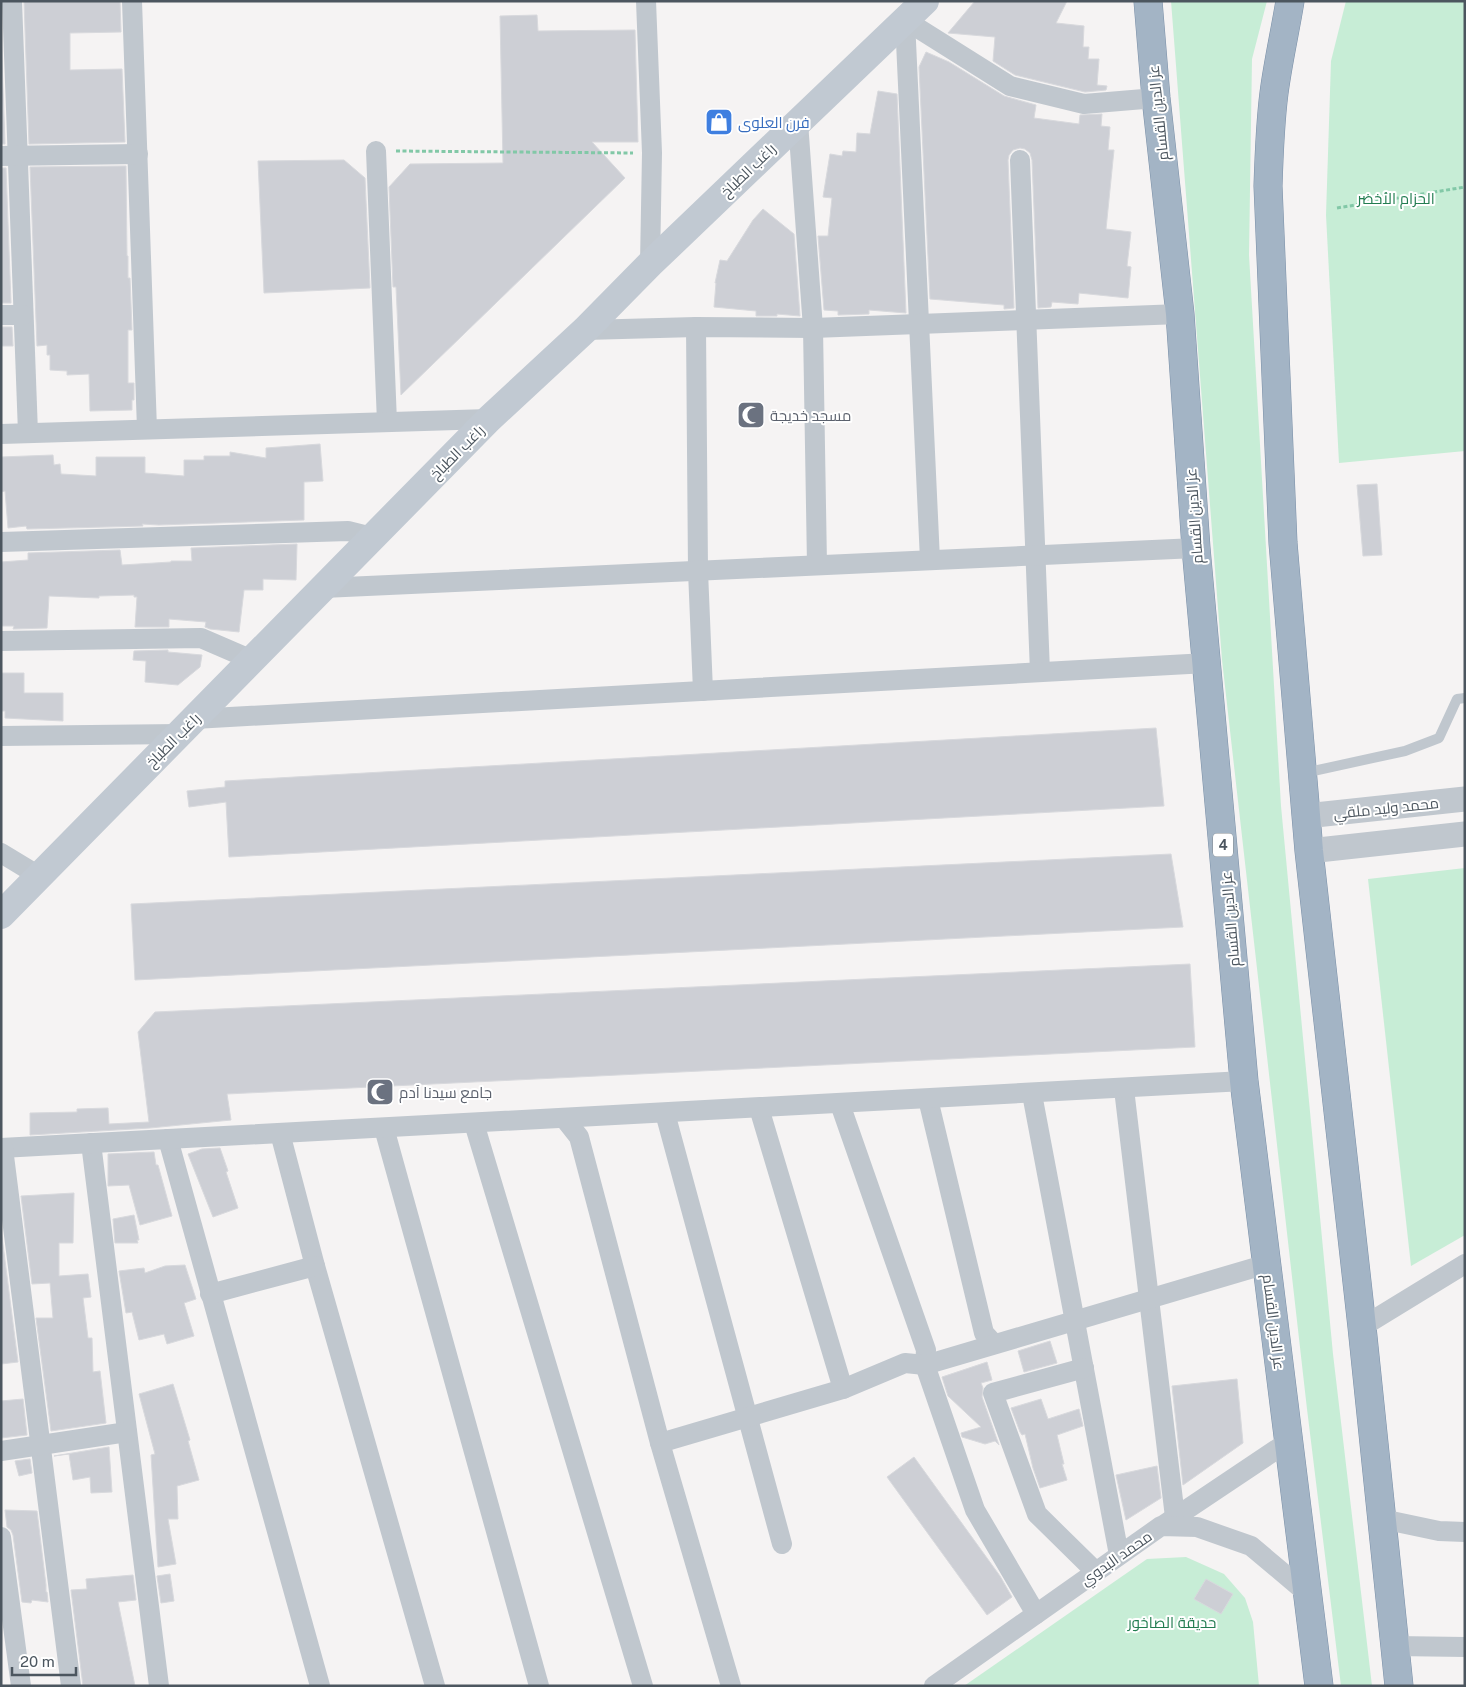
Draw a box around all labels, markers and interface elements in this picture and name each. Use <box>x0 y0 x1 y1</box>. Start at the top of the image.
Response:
street label: عز الدين القسام <box>1145 64 1173 162</box>
shop icon: فرن العلوى <box>704 107 734 137</box>
place label: فرن العلوى <box>738 114 810 133</box>
street label: راغب الطباخ <box>717 140 781 202</box>
park label: الحزام الأخضر <box>1356 190 1435 209</box>
mosque icon: مسجد خديجة <box>736 400 766 430</box>
place label: مسجد خديجة <box>770 407 851 424</box>
street label: راغب الطباخ <box>426 421 490 485</box>
street label: عز الدين القسام <box>1182 467 1208 564</box>
street label: راغب الطباخ <box>142 709 206 773</box>
street label: محمد وليد ملقي <box>1332 794 1440 826</box>
road number: 4 <box>1213 834 1233 856</box>
street label: عز الدين القسام <box>1217 870 1245 967</box>
mosque icon: جامع سيدنا آدم <box>365 1077 395 1107</box>
place label: جامع سيدنا آدم <box>399 1084 492 1104</box>
street label: عز الدين القسام <box>1258 1273 1288 1371</box>
street label: محمد البدوي <box>1077 1527 1157 1592</box>
park label: حديقة الصاخور <box>1127 1614 1216 1632</box>
scale bar <box>12 1644 76 1676</box>
text: 20 m <box>20 1653 55 1670</box>

